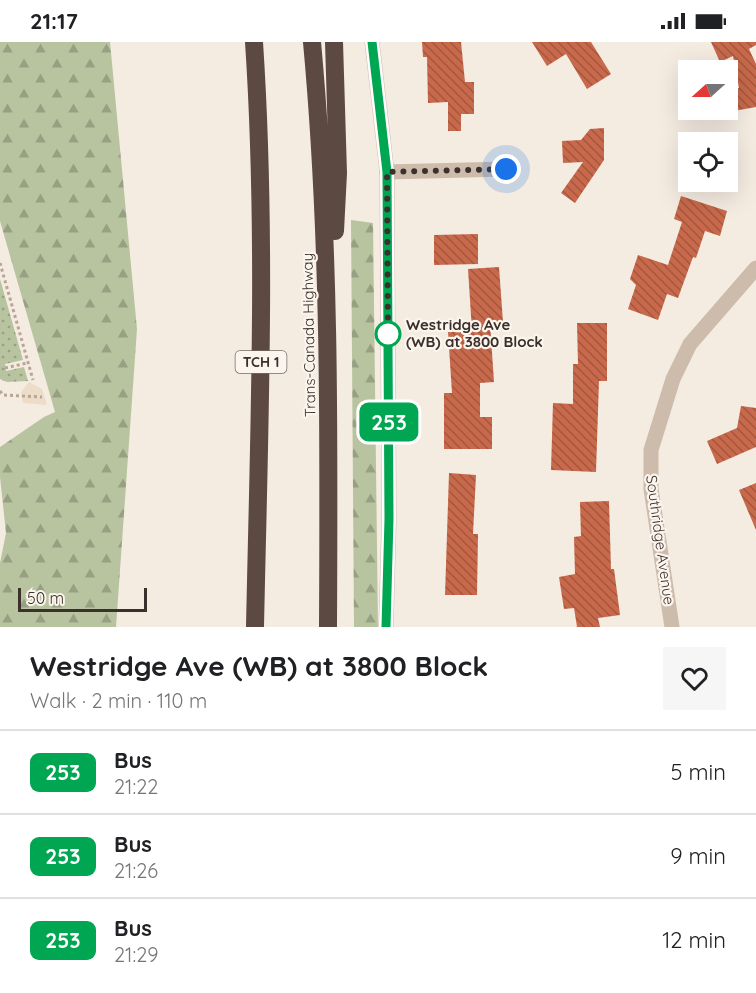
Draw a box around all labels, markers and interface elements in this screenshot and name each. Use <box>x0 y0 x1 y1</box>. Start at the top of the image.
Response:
text: 21:17 <box>30 7 78 35</box>
north arrow <box>678 60 738 120</box>
map controls <box>678 60 738 192</box>
button: locate <box>678 132 738 192</box>
your location <box>491 154 521 184</box>
street label: Trans-Canada Highway <box>298 253 319 417</box>
place label: Westridge Ave (WB) at 3800 Block <box>406 315 543 351</box>
marker: Westridge Ave (WB) at 3800 Block <box>375 321 401 347</box>
road number: TCH 1 <box>236 351 286 373</box>
line badge: 253 <box>354 402 424 442</box>
text: 253 <box>371 409 407 435</box>
street label: Southridge Avenue <box>642 474 679 606</box>
scale bar <box>18 585 147 612</box>
text: 50 m <box>27 588 64 608</box>
button: heart <box>663 647 726 710</box>
text: Westridge Ave (WB) at 3800 Block <box>30 648 488 683</box>
text: Walk · 2 min · 110 m <box>30 688 207 713</box>
text: Bus <box>114 746 152 774</box>
text: 5 min <box>671 758 726 786</box>
text: 253 <box>45 759 81 785</box>
text: 21:22 <box>114 774 158 799</box>
text: Bus <box>114 830 152 858</box>
text: 9 min <box>670 842 726 870</box>
text: 253 <box>45 843 81 869</box>
text: 21:26 <box>114 858 158 883</box>
text: Bus <box>114 914 152 942</box>
text: 12 min <box>662 926 726 954</box>
text: 253 <box>45 927 81 953</box>
text: 21:29 <box>114 942 158 967</box>

